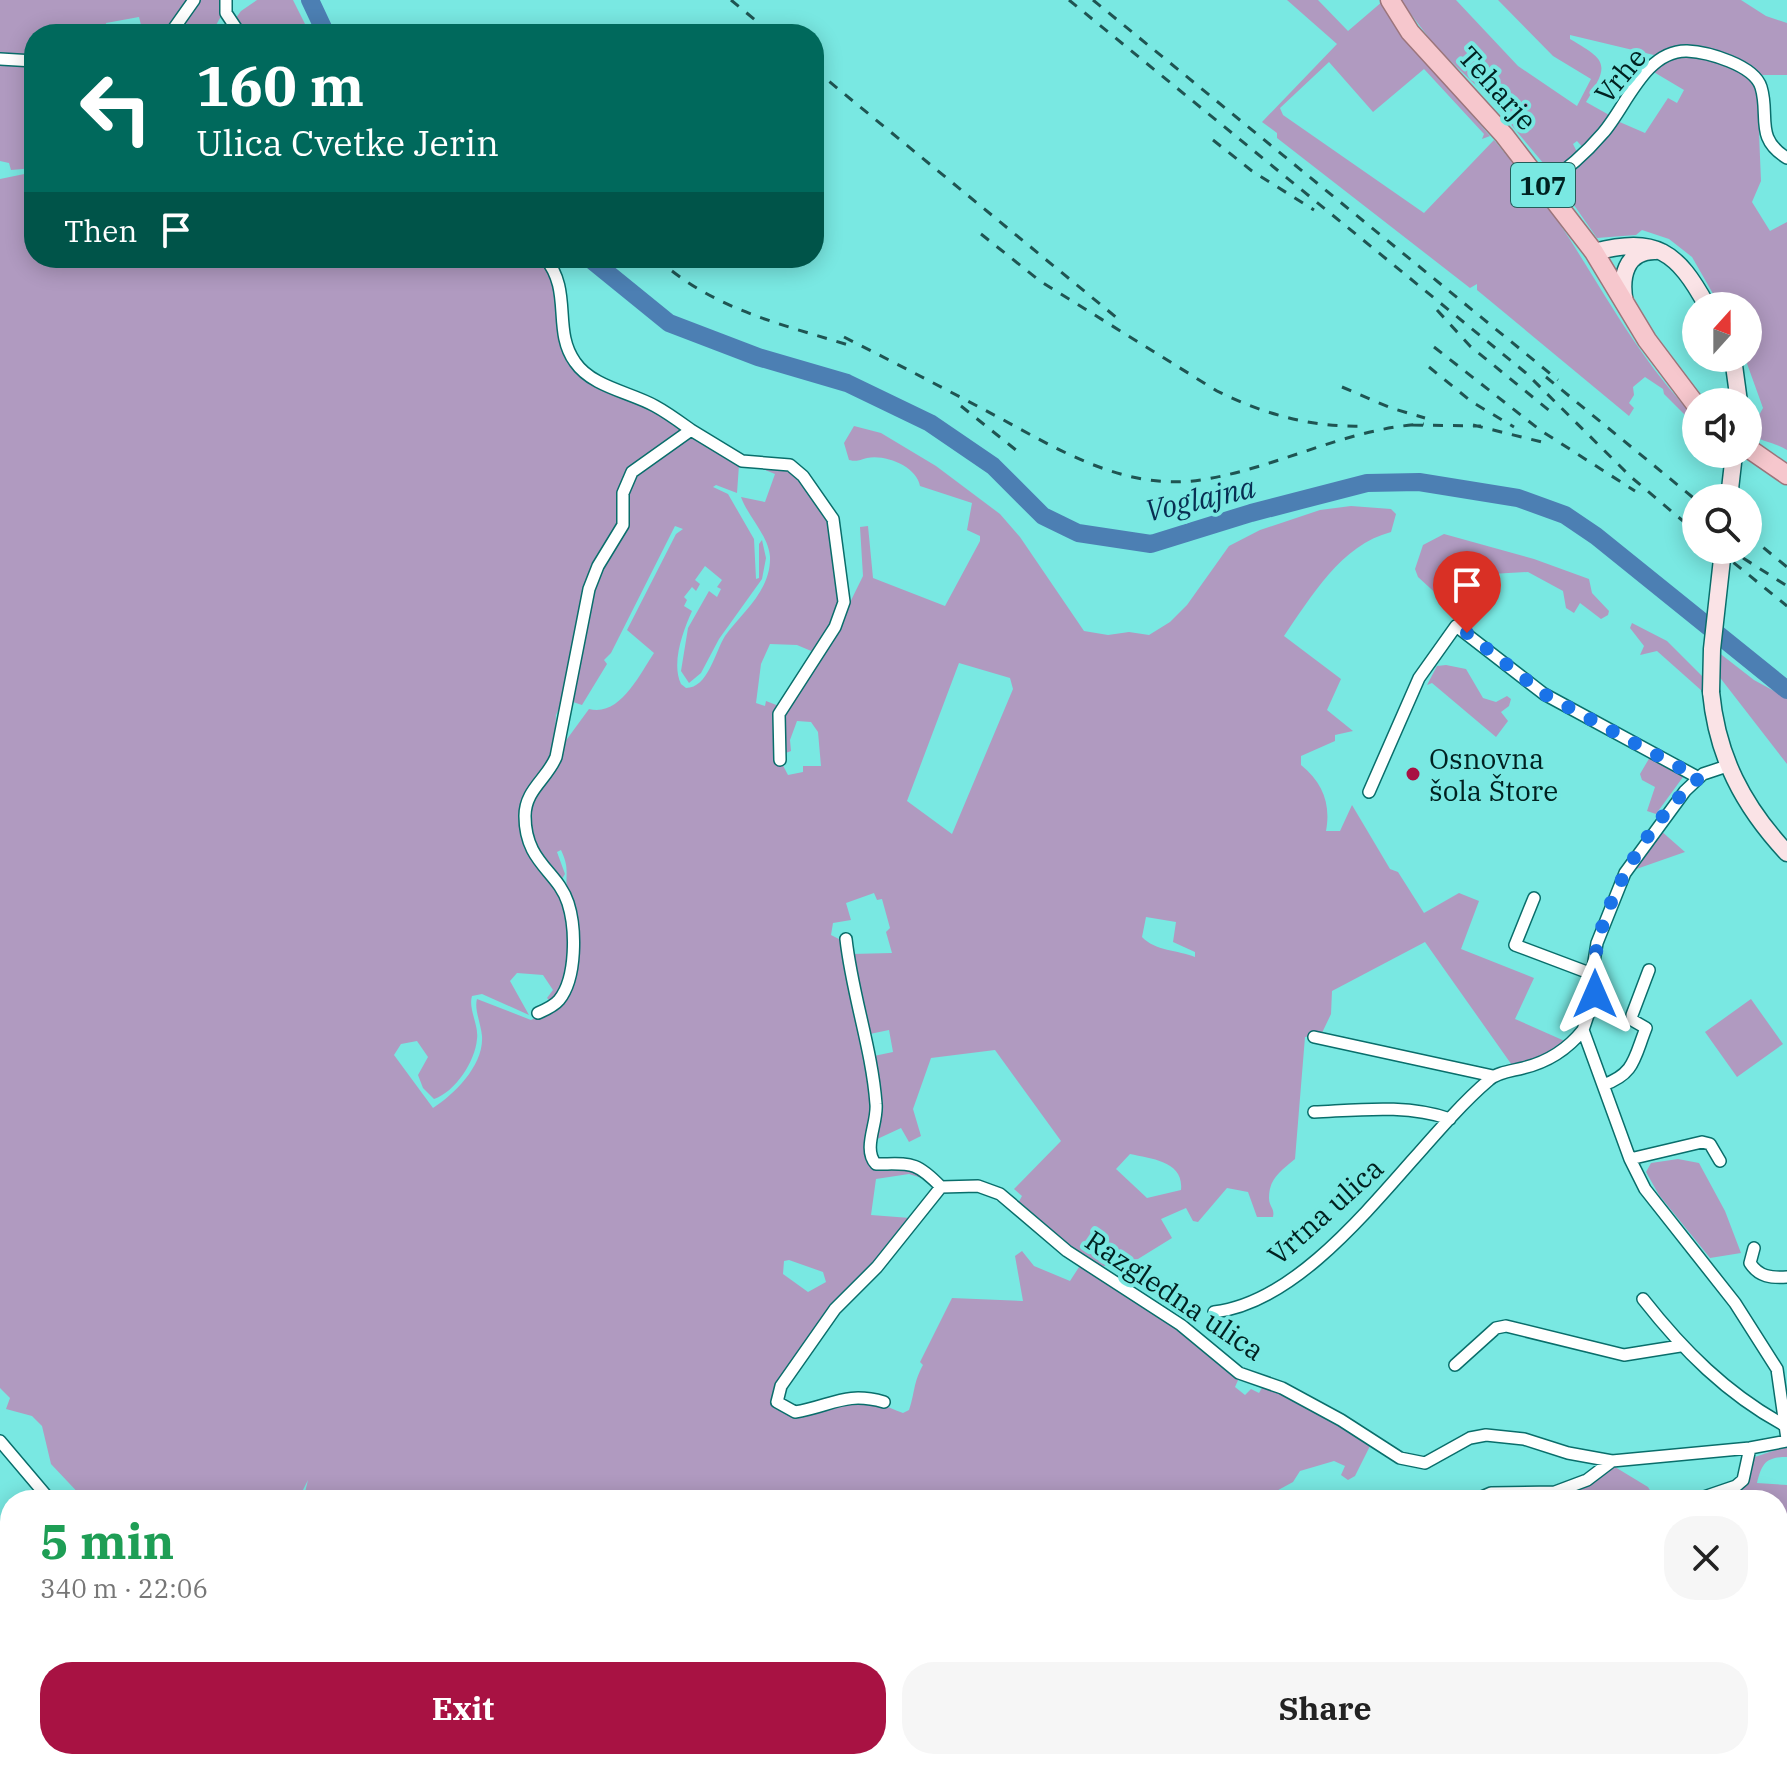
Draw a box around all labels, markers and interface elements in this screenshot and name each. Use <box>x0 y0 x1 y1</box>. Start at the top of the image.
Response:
street label: Teharje <box>1451 38 1545 138</box>
street label: Vrhe <box>1586 39 1654 111</box>
text: 160 m <box>196 49 364 121</box>
icon: left <box>64 56 168 160</box>
text: Ulica Cvetke Jerin <box>196 119 499 166</box>
road number: 107 <box>1511 163 1575 207</box>
icon: arrive <box>154 208 198 252</box>
text: Then <box>64 211 138 250</box>
north arrow <box>1682 292 1762 372</box>
map controls <box>1682 292 1762 564</box>
button: sound <box>1682 388 1762 468</box>
water label: Voglajna <box>1141 466 1260 530</box>
button: search <box>1682 484 1762 564</box>
pin <box>1433 551 1501 633</box>
icon: arrive <box>1445 563 1489 607</box>
place label: Osnovna šola Štore <box>1429 740 1558 809</box>
marker: Osnovna šola Štore <box>1404 765 1422 783</box>
position arrow <box>1553 952 1637 1036</box>
street label: Vrtna ulica <box>1259 1149 1391 1273</box>
street label: Razgledna ulica <box>1078 1221 1272 1369</box>
text: 5 min <box>40 1510 174 1572</box>
button: close <box>1664 1516 1748 1600</box>
text: 340 m · 22:06 <box>40 1571 208 1605</box>
button: Exit <box>40 1662 886 1754</box>
button: Share <box>902 1662 1748 1754</box>

